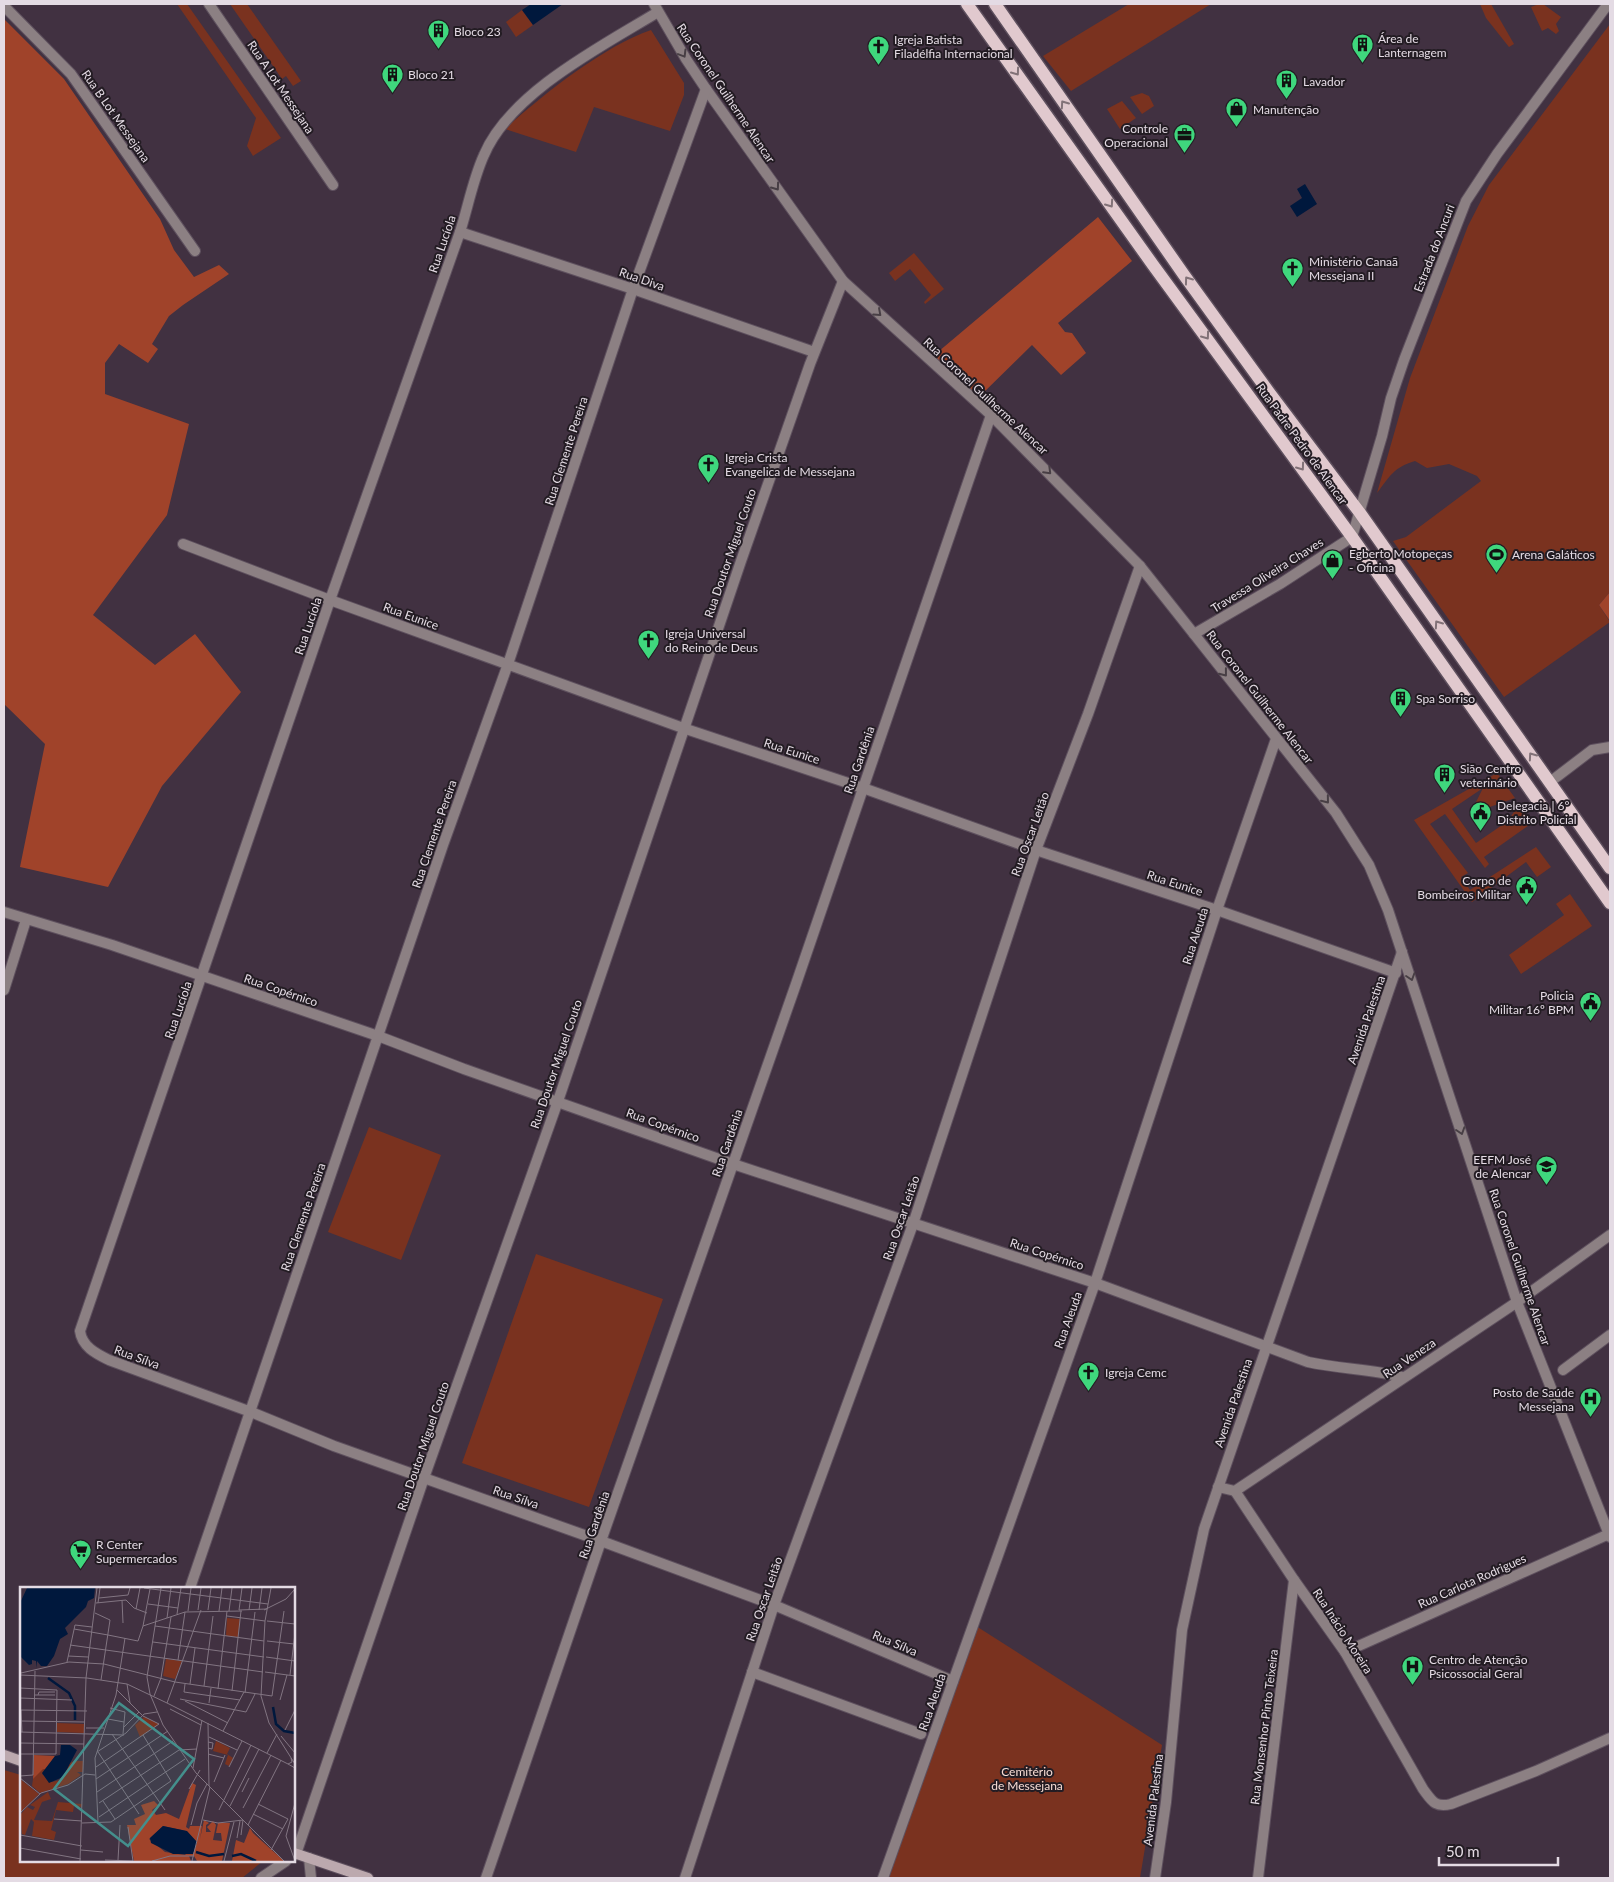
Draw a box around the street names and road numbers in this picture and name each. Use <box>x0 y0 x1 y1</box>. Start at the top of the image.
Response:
street label: Rua Coronel Guilherme Alencar <box>674 20 779 166</box>
street label: Rua A Lot Messejana <box>244 38 318 136</box>
street label: Rua B Lot Messejana <box>79 67 153 165</box>
street label: Estrada do Ancuri <box>1410 202 1458 294</box>
street label: Rua Lucíola <box>425 213 459 275</box>
street label: Rua Diva <box>617 264 667 294</box>
street label: Rua Coronel Guilherme Alencar <box>921 334 1052 458</box>
street label: Rua Padre Pedro de Alencar <box>1253 381 1351 508</box>
street label: Rua Clemente Pereira <box>541 395 591 507</box>
street label: Rua Doutor Miguel Couto <box>701 486 759 619</box>
street label: Travessa Oliveira Chaves <box>1208 534 1326 616</box>
street label: Rua Lucíola <box>291 595 325 657</box>
street label: Rua Eunice <box>381 599 441 633</box>
street label: Rua Coronel Guilherme Alencar <box>1203 627 1317 767</box>
street label: Rua Gardênia <box>840 724 878 796</box>
street label: Rua Eunice <box>762 735 822 767</box>
street label: Rua Clemente Pereira <box>408 778 460 890</box>
street label: Rua Oscar Leitão <box>1008 790 1052 878</box>
street label: Rua Eunice <box>1145 867 1205 899</box>
street label: Rua Aleuda <box>1179 905 1211 966</box>
street label: Rua Copérnico <box>242 970 320 1010</box>
street label: Avenida Palestina <box>1344 974 1388 1066</box>
street label: Rua Lucíola <box>161 979 195 1041</box>
street label: Rua Doutor Miguel Couto <box>527 997 585 1130</box>
street label: Rua Copérnico <box>624 1105 702 1145</box>
street label: Rua Gardênia <box>708 1107 746 1179</box>
street label: Rua Clemente Pereira <box>277 1161 329 1273</box>
street label: Rua Oscar Leitão <box>879 1173 923 1262</box>
street label: Rua Coronel Guilherme Alencar <box>1486 1187 1554 1348</box>
street label: Rua Copérnico <box>1008 1235 1086 1273</box>
street label: Rua Aleuda <box>1051 1290 1085 1350</box>
street label: Rua Veneza <box>1380 1335 1438 1381</box>
street label: Rua Sílva <box>112 1342 162 1372</box>
street label: Avenida Palestina <box>1211 1357 1255 1449</box>
street label: Rua Doutor Miguel Couto <box>394 1379 452 1512</box>
street label: Rua Sílva <box>491 1482 541 1512</box>
street label: Rua Gardênia <box>575 1489 613 1561</box>
street label: Rua Carlota Rodrigues <box>1416 1550 1528 1612</box>
street label: Rua Oscar Leitão <box>742 1554 786 1643</box>
street label: Rua Inácio Moreira <box>1310 1586 1376 1677</box>
street label: Rua Sílva <box>870 1627 920 1659</box>
street label: Rua Monsenhor Pinto Teixeira <box>1247 1648 1281 1806</box>
street label: Rua Aleuda <box>915 1672 949 1732</box>
street label: Avenida Palestina <box>1140 1753 1166 1847</box>

